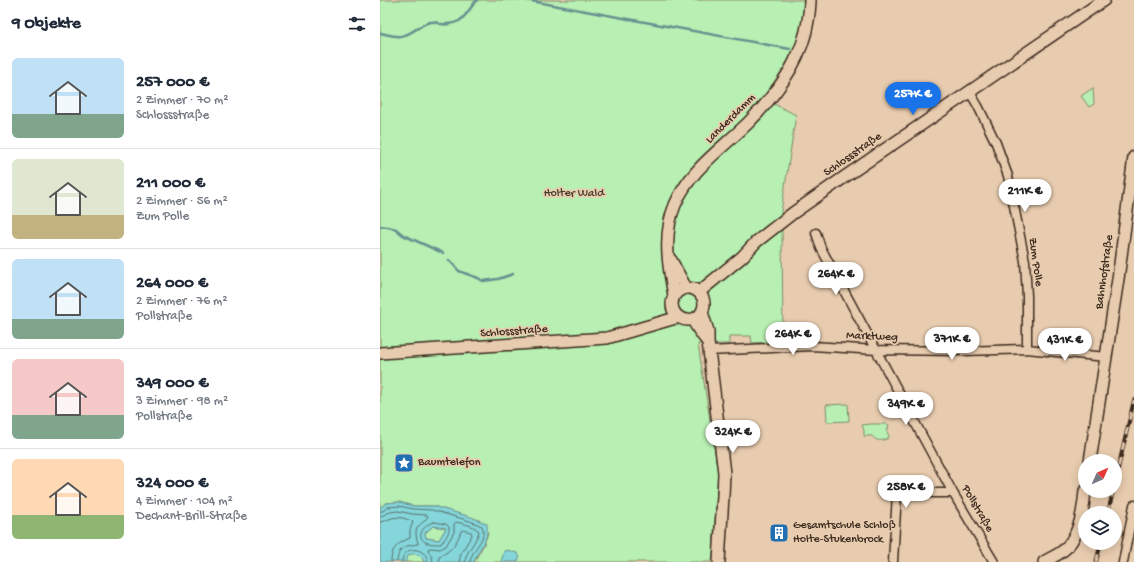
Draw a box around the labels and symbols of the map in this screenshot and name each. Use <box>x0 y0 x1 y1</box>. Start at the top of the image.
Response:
pin: 257K € <box>880 82 946 116</box>
street label: Landerdamm <box>703 91 759 147</box>
street label: Schlossstraße <box>821 129 885 180</box>
pin: 211K € <box>992 179 1058 213</box>
park label: Holter Wald <box>544 187 605 201</box>
street label: Bahnhofstraße <box>1093 233 1117 311</box>
street label: Zum Polle <box>1025 237 1045 288</box>
pin: 264K € <box>803 262 869 296</box>
pin: 264K € <box>760 322 826 356</box>
street label: Schlossstraße <box>480 323 549 341</box>
pin: 371K € <box>919 327 985 361</box>
pin: 431K € <box>1032 328 1098 362</box>
street label: Marktweg <box>846 329 898 345</box>
pin: 349K € <box>873 392 939 426</box>
pin: 324K € <box>700 420 766 454</box>
place icon: Baumtelefon <box>393 452 415 474</box>
north arrow <box>1078 454 1122 498</box>
place label: Baumtelefon <box>417 456 481 470</box>
pin: 258K € <box>873 475 939 509</box>
street label: Pollstraße <box>957 482 996 536</box>
place label: Gesamtschule Schloß Holte-Stukenbrock <box>793 519 896 547</box>
building icon: Gesamtschule Schloß Holte-Stukenbrock <box>768 522 790 544</box>

